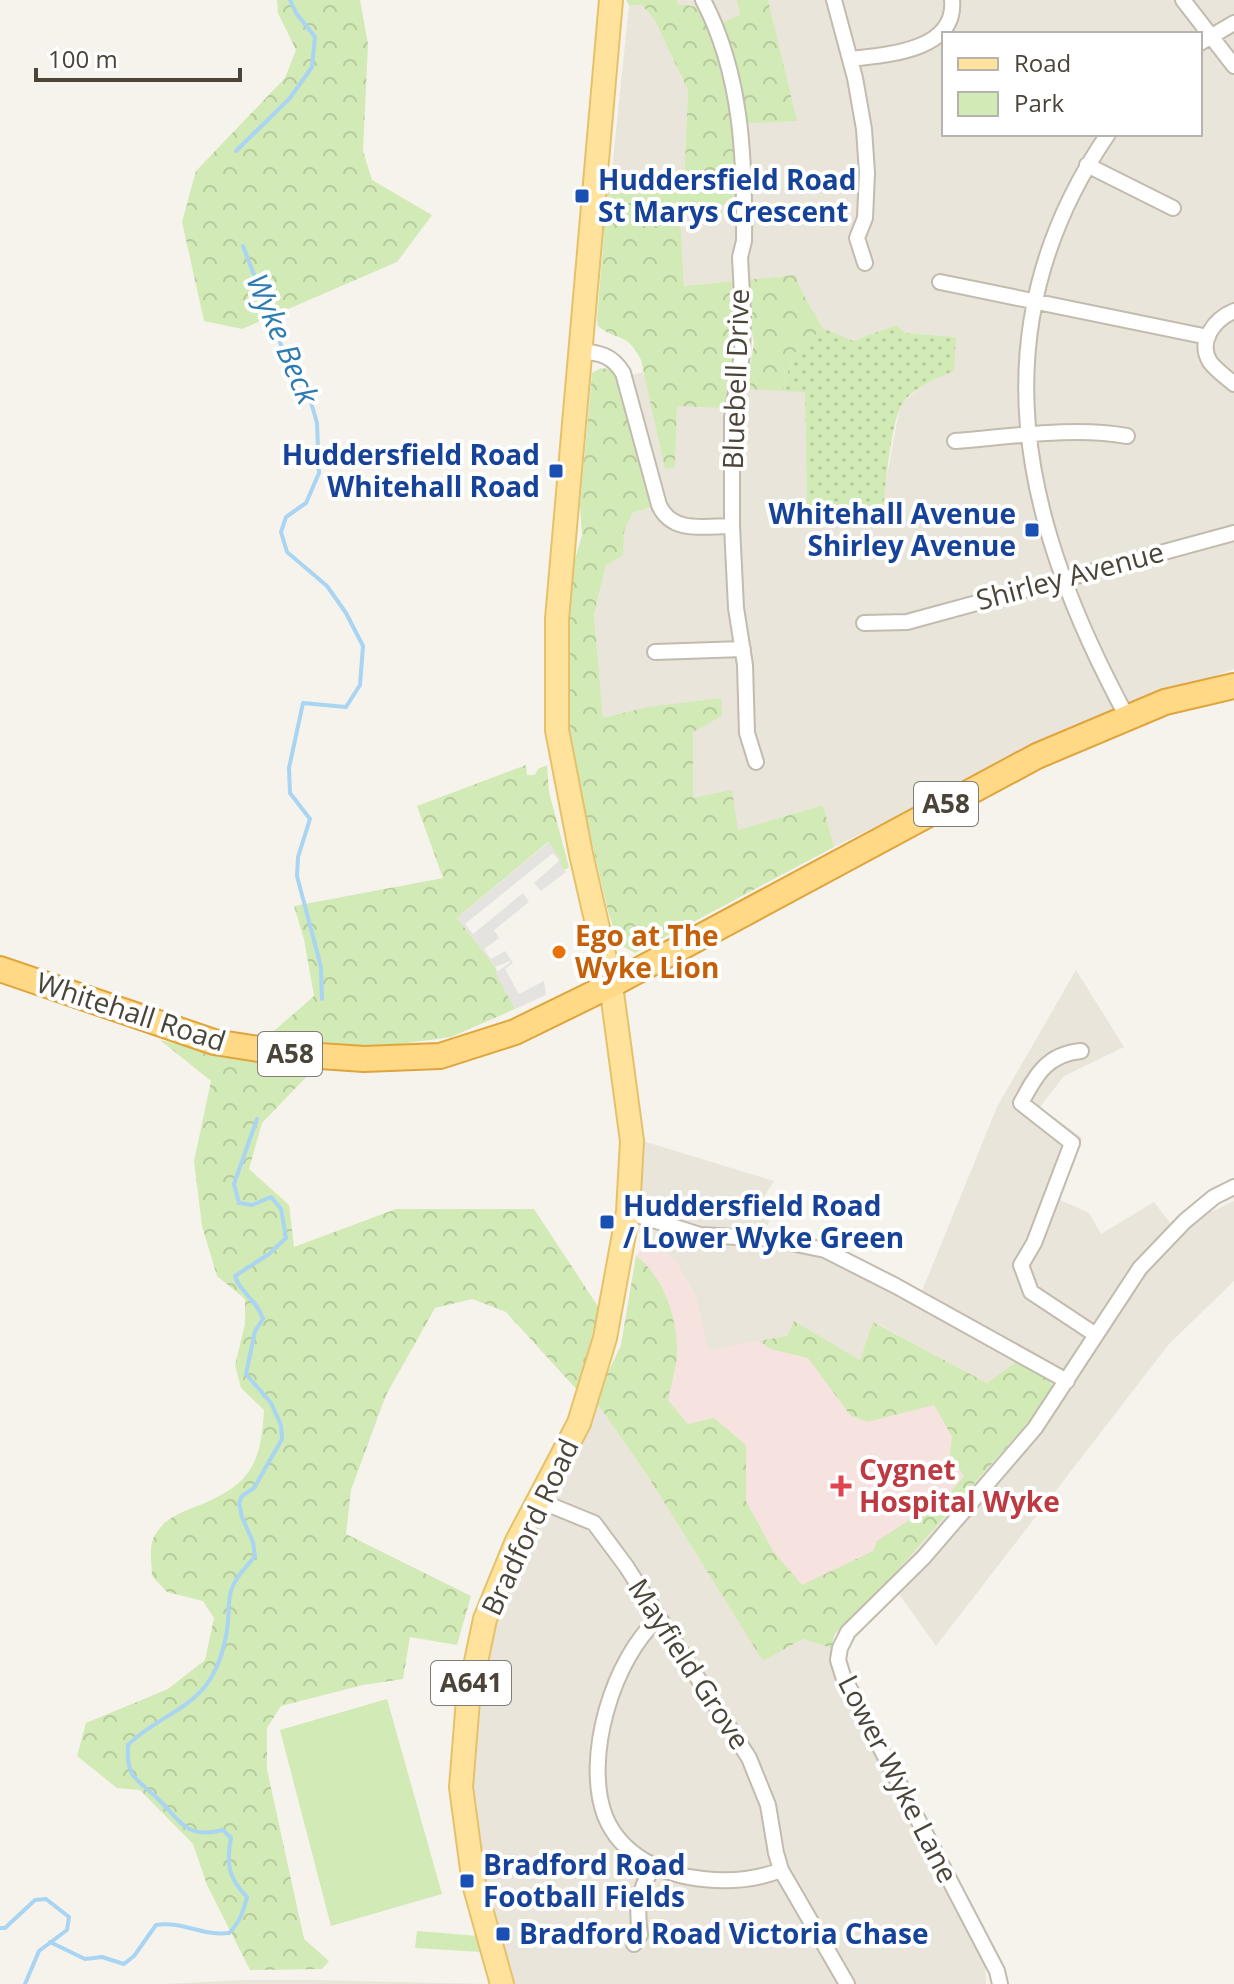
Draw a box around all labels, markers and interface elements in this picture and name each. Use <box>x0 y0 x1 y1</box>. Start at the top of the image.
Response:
scale bar <box>36 32 240 82</box>
legend <box>942 32 1202 136</box>
text: 100 m <box>48 42 118 75</box>
text: Road <box>1014 46 1071 79</box>
text: Park <box>1014 86 1065 119</box>
place label: Huddersfield Road St Marys Crescent <box>598 160 856 230</box>
marker: Huddersfield Road St Marys Crescent <box>573 187 591 205</box>
water label: Wyke Beck <box>238 267 330 411</box>
street label: Bluebell Drive <box>713 288 757 470</box>
place label: Huddersfield Road Whitehall Road <box>282 435 540 505</box>
marker: Huddersfield Road Whitehall Road <box>547 462 565 480</box>
place label: Whitehall Avenue Shirley Avenue <box>768 494 1016 564</box>
marker: Whitehall Avenue Shirley Avenue <box>1023 521 1041 539</box>
street label: Shirley Avenue <box>972 532 1168 618</box>
road number: A58 <box>914 782 978 826</box>
place label: Ego at The Wyke Lion <box>575 916 719 986</box>
marker: Ego at The Wyke Lion <box>550 943 568 961</box>
street label: Whitehall Road <box>32 963 231 1060</box>
road number: A58 <box>258 1032 322 1076</box>
place label: Huddersfield Road / Lower Wyke Green <box>623 1186 904 1256</box>
marker: Huddersfield Road / Lower Wyke Green <box>598 1213 616 1231</box>
street label: Bradford Road <box>471 1432 587 1621</box>
place label: Cygnet Hospital Wyke <box>859 1450 1060 1520</box>
marker: Cygnet Hospital Wyke <box>830 1475 852 1497</box>
street label: Mayfield Grove <box>620 1571 759 1756</box>
road number: A641 <box>431 1661 511 1705</box>
street label: Lower Wyke Lane <box>830 1668 968 1889</box>
place label: Bradford Road Football Fields <box>483 1845 686 1915</box>
marker: Bradford Road Football Fields <box>458 1872 476 1890</box>
place label: Bradford Road Victoria Chase <box>519 1914 928 1952</box>
marker: Bradford Road Victoria Chase <box>494 1925 512 1943</box>

